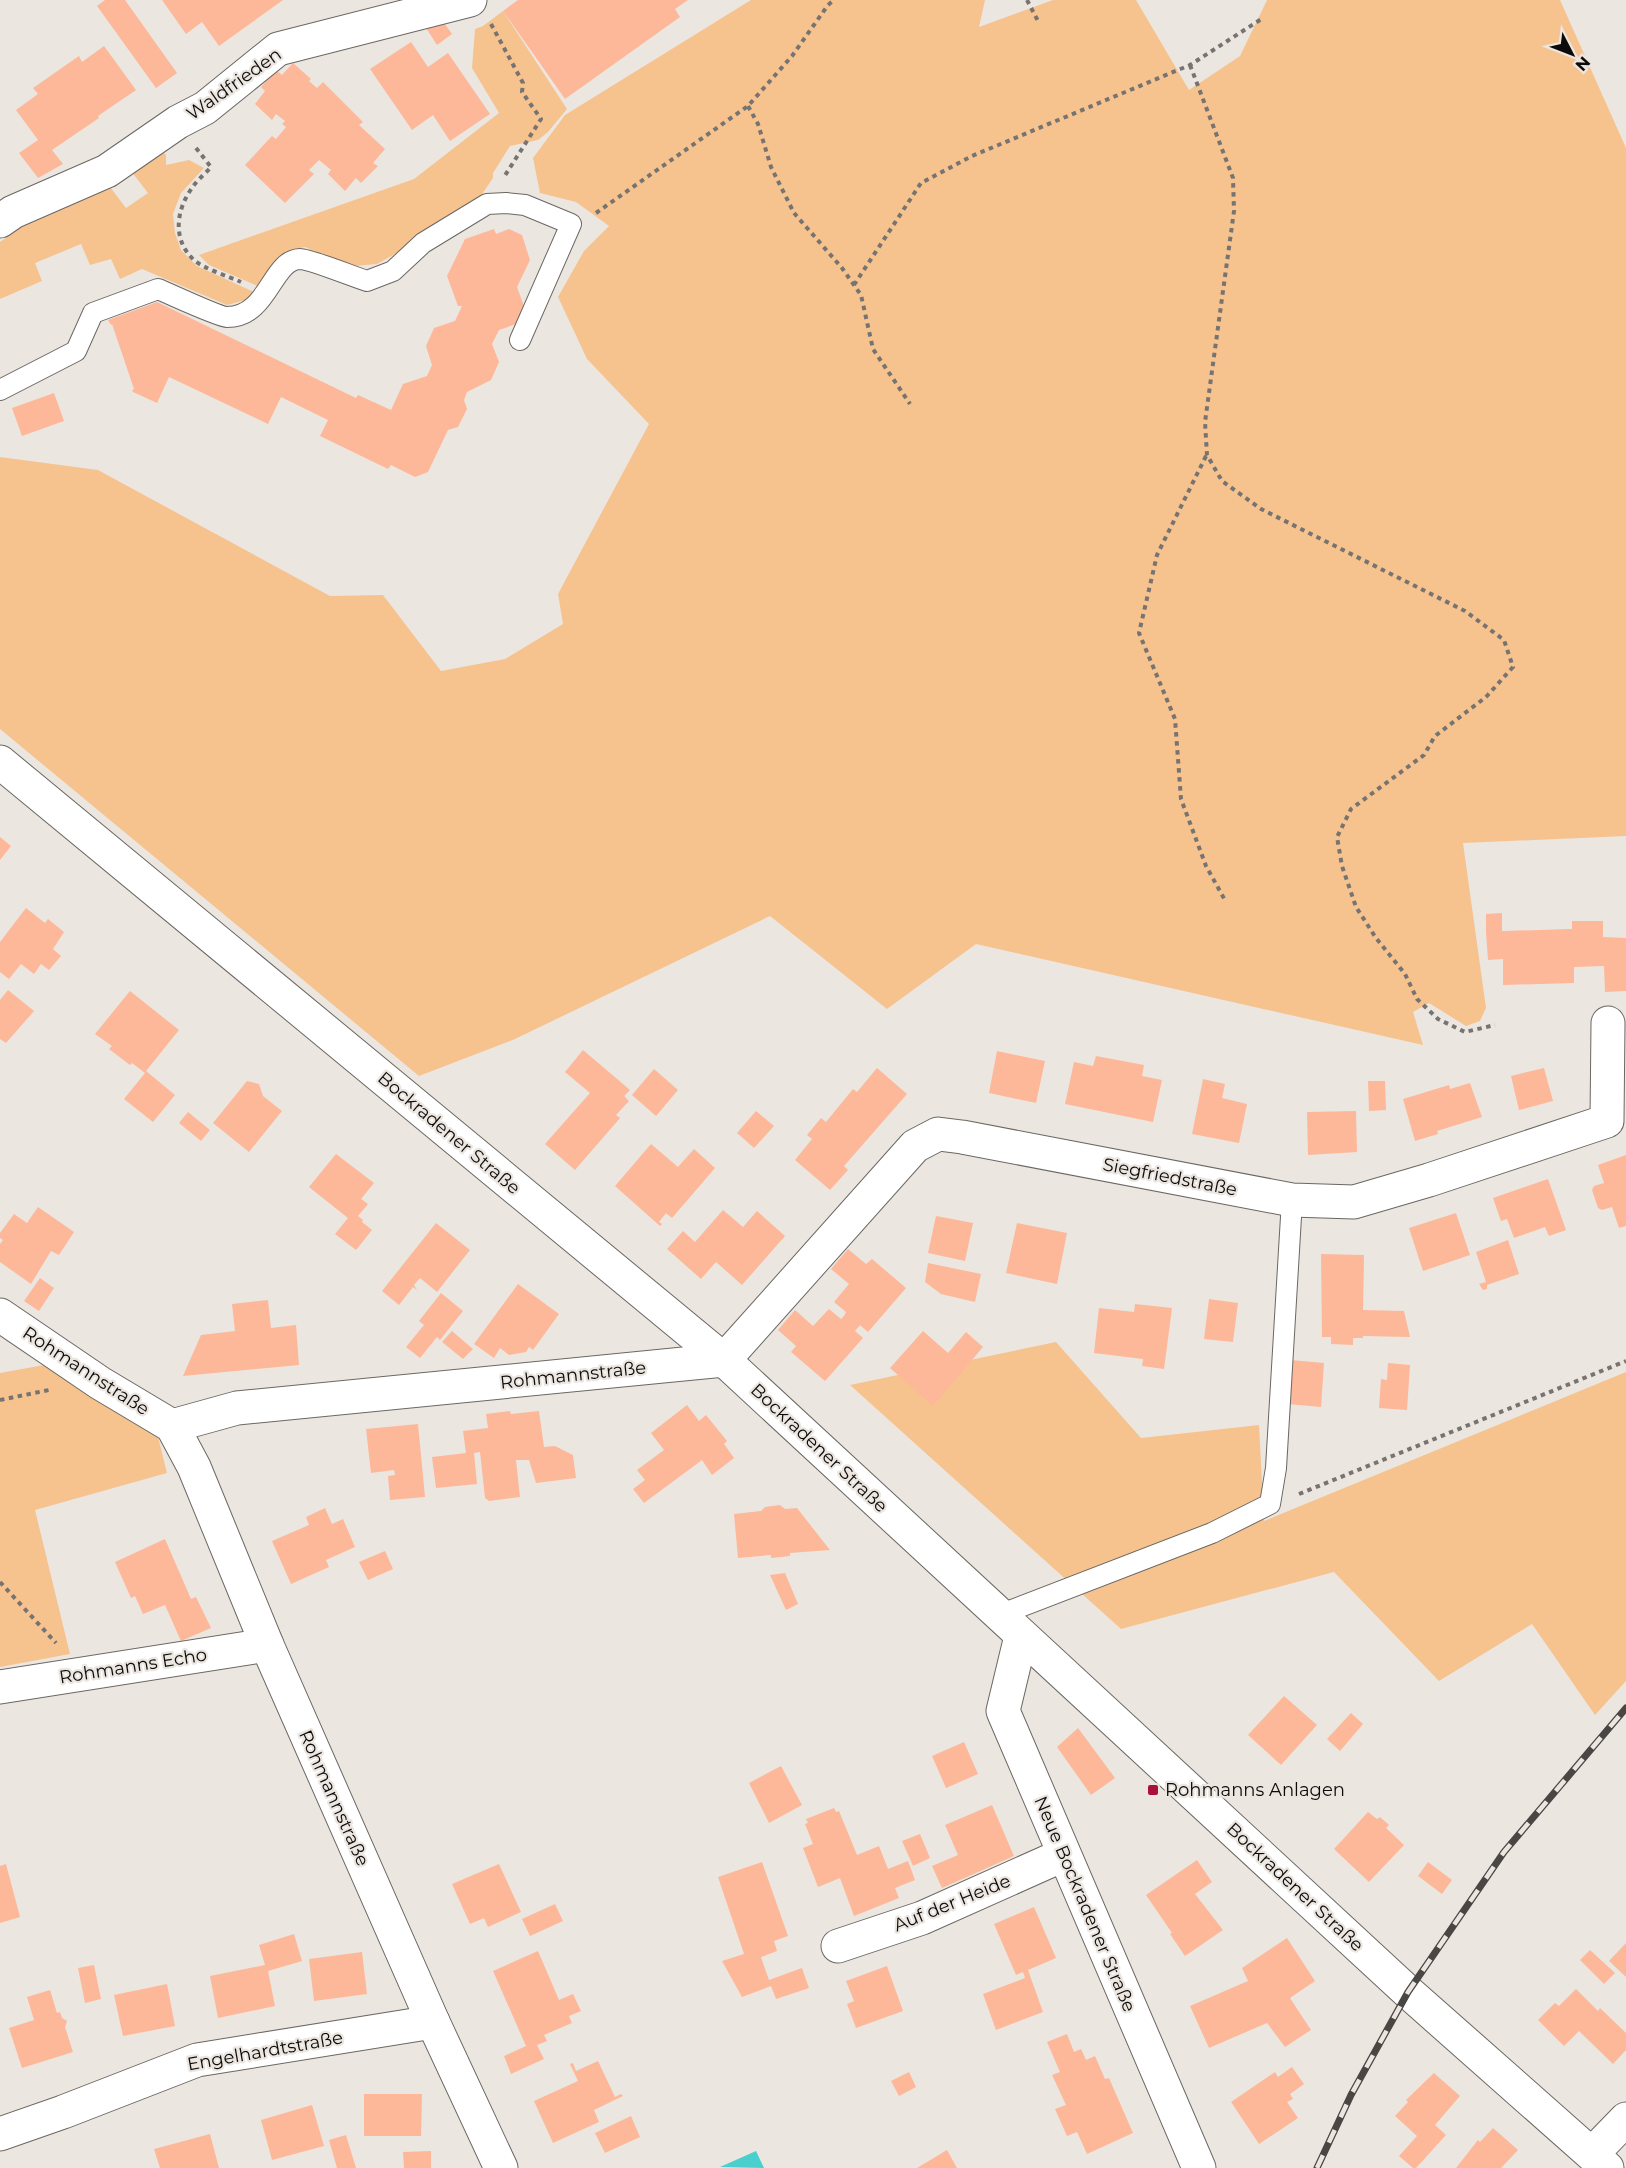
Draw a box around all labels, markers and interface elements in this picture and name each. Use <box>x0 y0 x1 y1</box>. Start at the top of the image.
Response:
north arrow <box>1542 24 1602 84</box>
street label: Waldfrieden <box>182 43 286 125</box>
text: N <box>1571 53 1594 75</box>
street label: Bockradener Straße <box>373 1067 525 1199</box>
street label: Siegfriedstraße <box>1101 1153 1239 1201</box>
street label: Rohmannstraße <box>19 1322 154 1420</box>
street label: Rohmannstraße <box>499 1356 647 1394</box>
street label: Bockradener Straße <box>746 1379 892 1517</box>
street label: Rohmanns Echo <box>58 1643 208 1689</box>
street label: Rohmannstraße <box>294 1727 374 1870</box>
place label: Rohmanns Anlagen <box>1165 1779 1345 1801</box>
marker: Rohmanns Anlagen <box>1146 1783 1160 1797</box>
street label: Neue Bockradener Straße <box>1030 1793 1141 2015</box>
street label: Bockradener Straße <box>1222 1818 1368 1956</box>
street label: Auf der Heide <box>890 1870 1014 1936</box>
street label: Engelhardtstraße <box>186 2026 345 2076</box>

